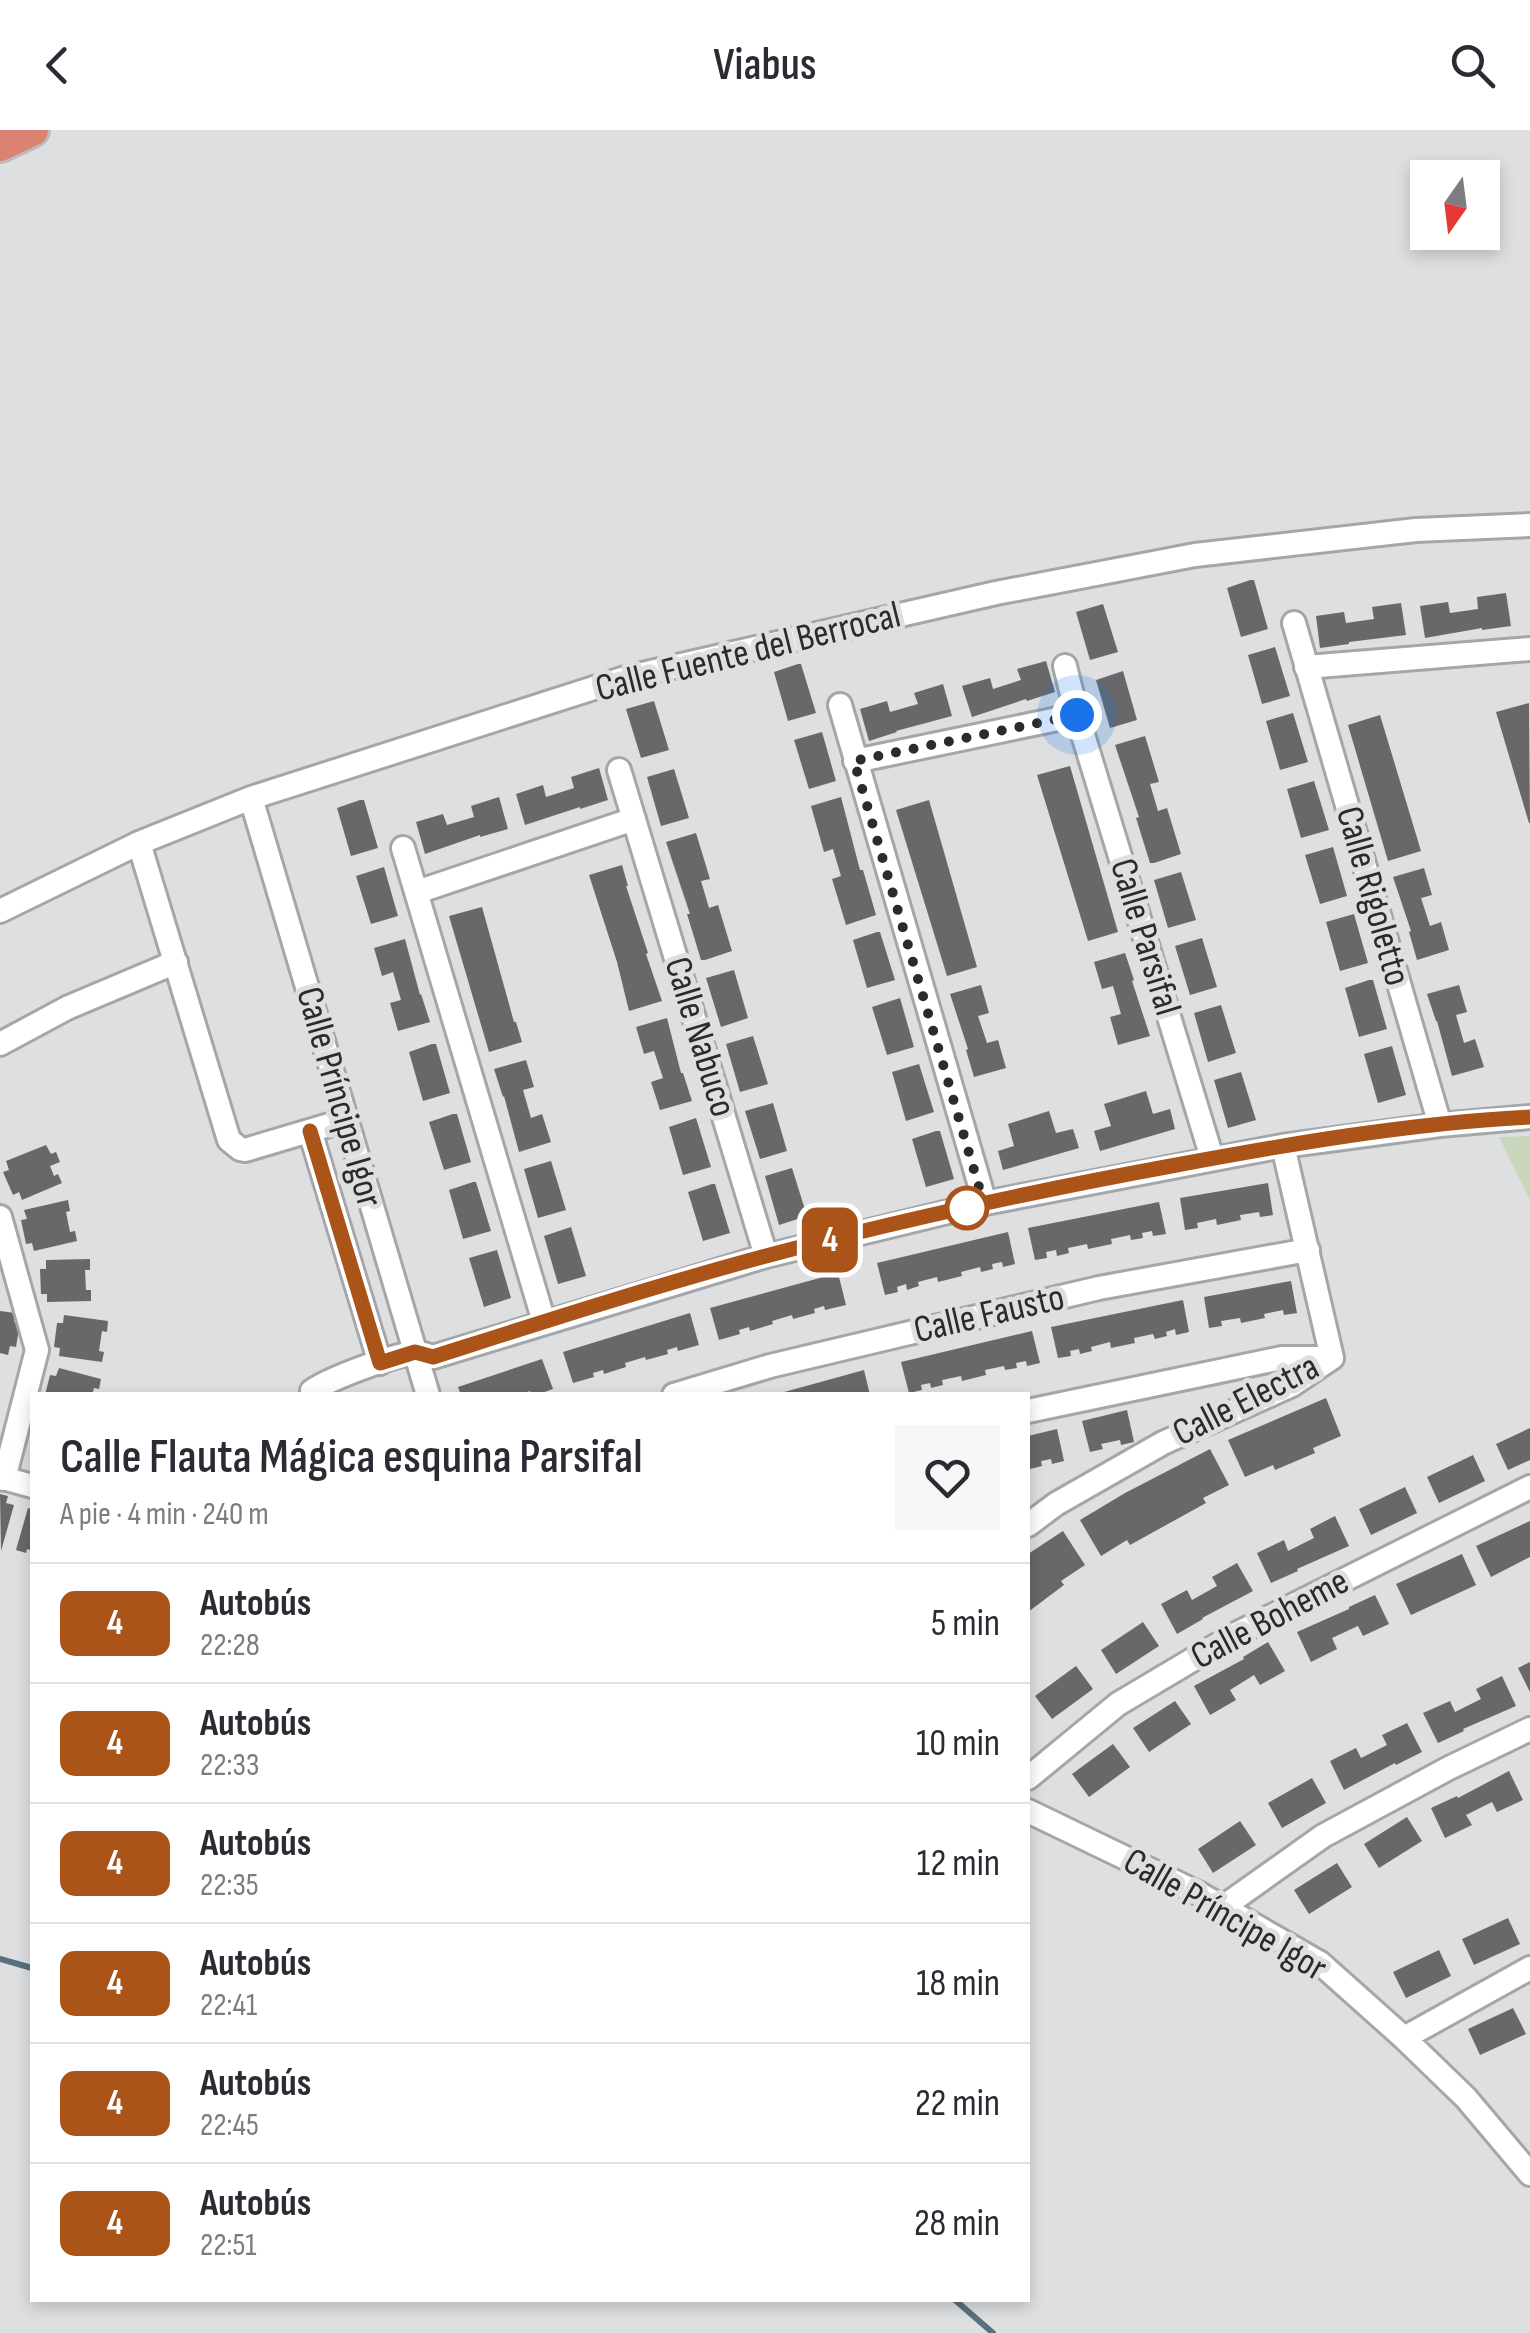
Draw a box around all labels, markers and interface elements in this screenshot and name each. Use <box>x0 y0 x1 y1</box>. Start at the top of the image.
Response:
icon: back <box>30 38 85 93</box>
text: Viabus <box>713 38 817 93</box>
icon: search <box>1445 38 1500 93</box>
north arrow <box>1410 160 1500 250</box>
map controls <box>1410 160 1500 250</box>
street label: Calle Fuente del Berrocal <box>591 592 905 712</box>
your location <box>1052 690 1102 740</box>
street label: Calle Rigoletto <box>1326 801 1420 991</box>
street label: Calle Parsifal <box>1100 853 1190 1021</box>
street label: Calle Nabuco <box>654 952 746 1122</box>
street label: Calle Príncipe Igor <box>286 982 392 1212</box>
unlabelled marker <box>946 1187 988 1229</box>
line badge: 4 <box>798 1208 862 1272</box>
text: 4 <box>822 1219 838 1262</box>
street label: Calle Fausto <box>909 1275 1069 1353</box>
street label: Calle Electra <box>1166 1344 1326 1456</box>
button: heart <box>895 1425 1000 1530</box>
text: Calle Flauta Mágica esquina Parsifal <box>60 1429 643 1486</box>
text: A pie · 4 min · 240 m <box>60 1495 269 1534</box>
street label: Calle Boheme <box>1184 1559 1356 1679</box>
text: Autobús <box>200 1581 311 1626</box>
text: 5 min <box>931 1601 1000 1646</box>
text: 4 <box>107 1602 123 1645</box>
text: 22:28 <box>200 1626 260 1665</box>
text: Autobús <box>200 1701 311 1746</box>
text: 10 min <box>916 1721 1000 1766</box>
text: 4 <box>107 1722 123 1765</box>
text: 22:33 <box>200 1746 259 1785</box>
text: Autobús <box>200 1821 311 1866</box>
street label: Calle Príncipe Igor <box>1116 1839 1335 1991</box>
text: 12 min <box>917 1841 1000 1886</box>
text: 4 <box>107 1842 123 1885</box>
text: 22:35 <box>200 1866 259 1905</box>
text: Autobús <box>200 1941 311 1986</box>
text: 18 min <box>916 1961 1000 2006</box>
text: 4 <box>107 1962 123 2005</box>
text: 22:41 <box>200 1986 257 2025</box>
text: Autobús <box>200 2061 311 2106</box>
text: 22 min <box>915 2081 1000 2126</box>
text: 4 <box>107 2082 123 2125</box>
text: 22:45 <box>200 2106 259 2145</box>
text: Autobús <box>200 2181 311 2226</box>
text: 28 min <box>914 2201 1000 2246</box>
text: 4 <box>107 2202 123 2245</box>
text: 22:51 <box>200 2226 256 2265</box>

